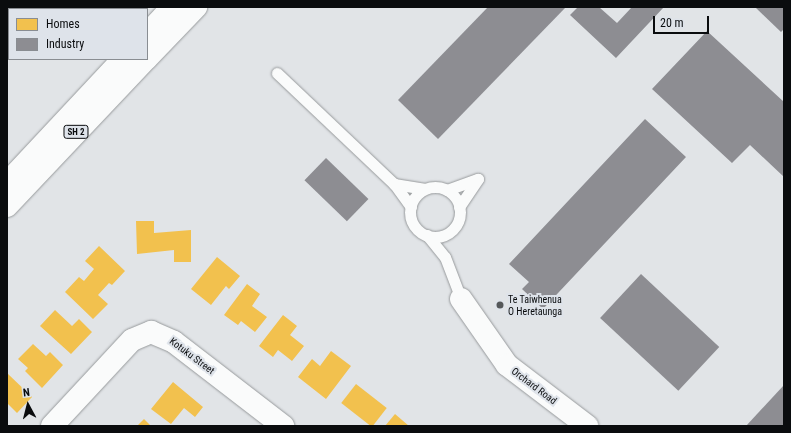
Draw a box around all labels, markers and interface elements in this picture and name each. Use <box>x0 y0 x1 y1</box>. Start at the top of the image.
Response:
legend <box>8 8 148 60</box>
scale bar <box>655 8 711 34</box>
text: 20 m <box>660 16 684 30</box>
text: Homes <box>46 17 80 31</box>
text: Industry <box>46 37 84 51</box>
road number: SH 2 <box>63 125 89 139</box>
place label: Te Taiwhenua O Heretaunga <box>508 293 562 316</box>
marker: Te Taiwhenua O Heretaunga <box>495 300 505 310</box>
street label: Kotuku Street <box>167 335 217 377</box>
street label: Orchard Road <box>509 365 559 407</box>
north arrow <box>8 385 48 425</box>
text: N <box>22 386 31 399</box>

